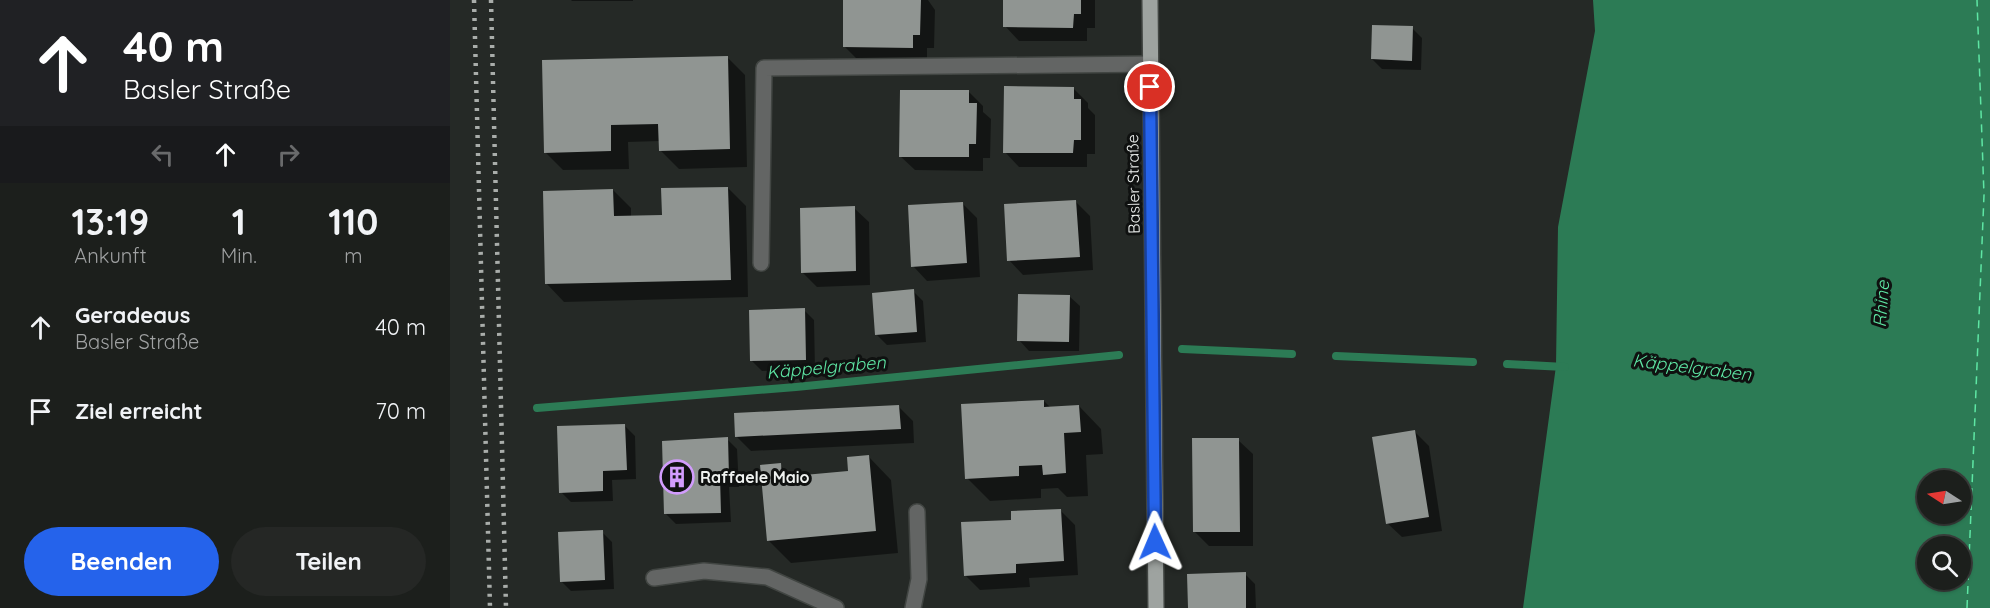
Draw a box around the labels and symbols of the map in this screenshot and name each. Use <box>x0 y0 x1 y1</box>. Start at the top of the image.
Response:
pin <box>1124 61 1175 112</box>
street label: Basler Straße <box>1122 134 1144 234</box>
water label: Rhine <box>1868 279 1894 328</box>
water label: Käppelgraben <box>1631 348 1753 386</box>
water label: Käppelgraben <box>766 350 887 384</box>
building icon: Raffaele Maio <box>659 459 695 495</box>
place label: Raffaele Maio <box>700 467 810 487</box>
north arrow <box>1917 470 1971 524</box>
position arrow <box>1123 510 1187 574</box>

